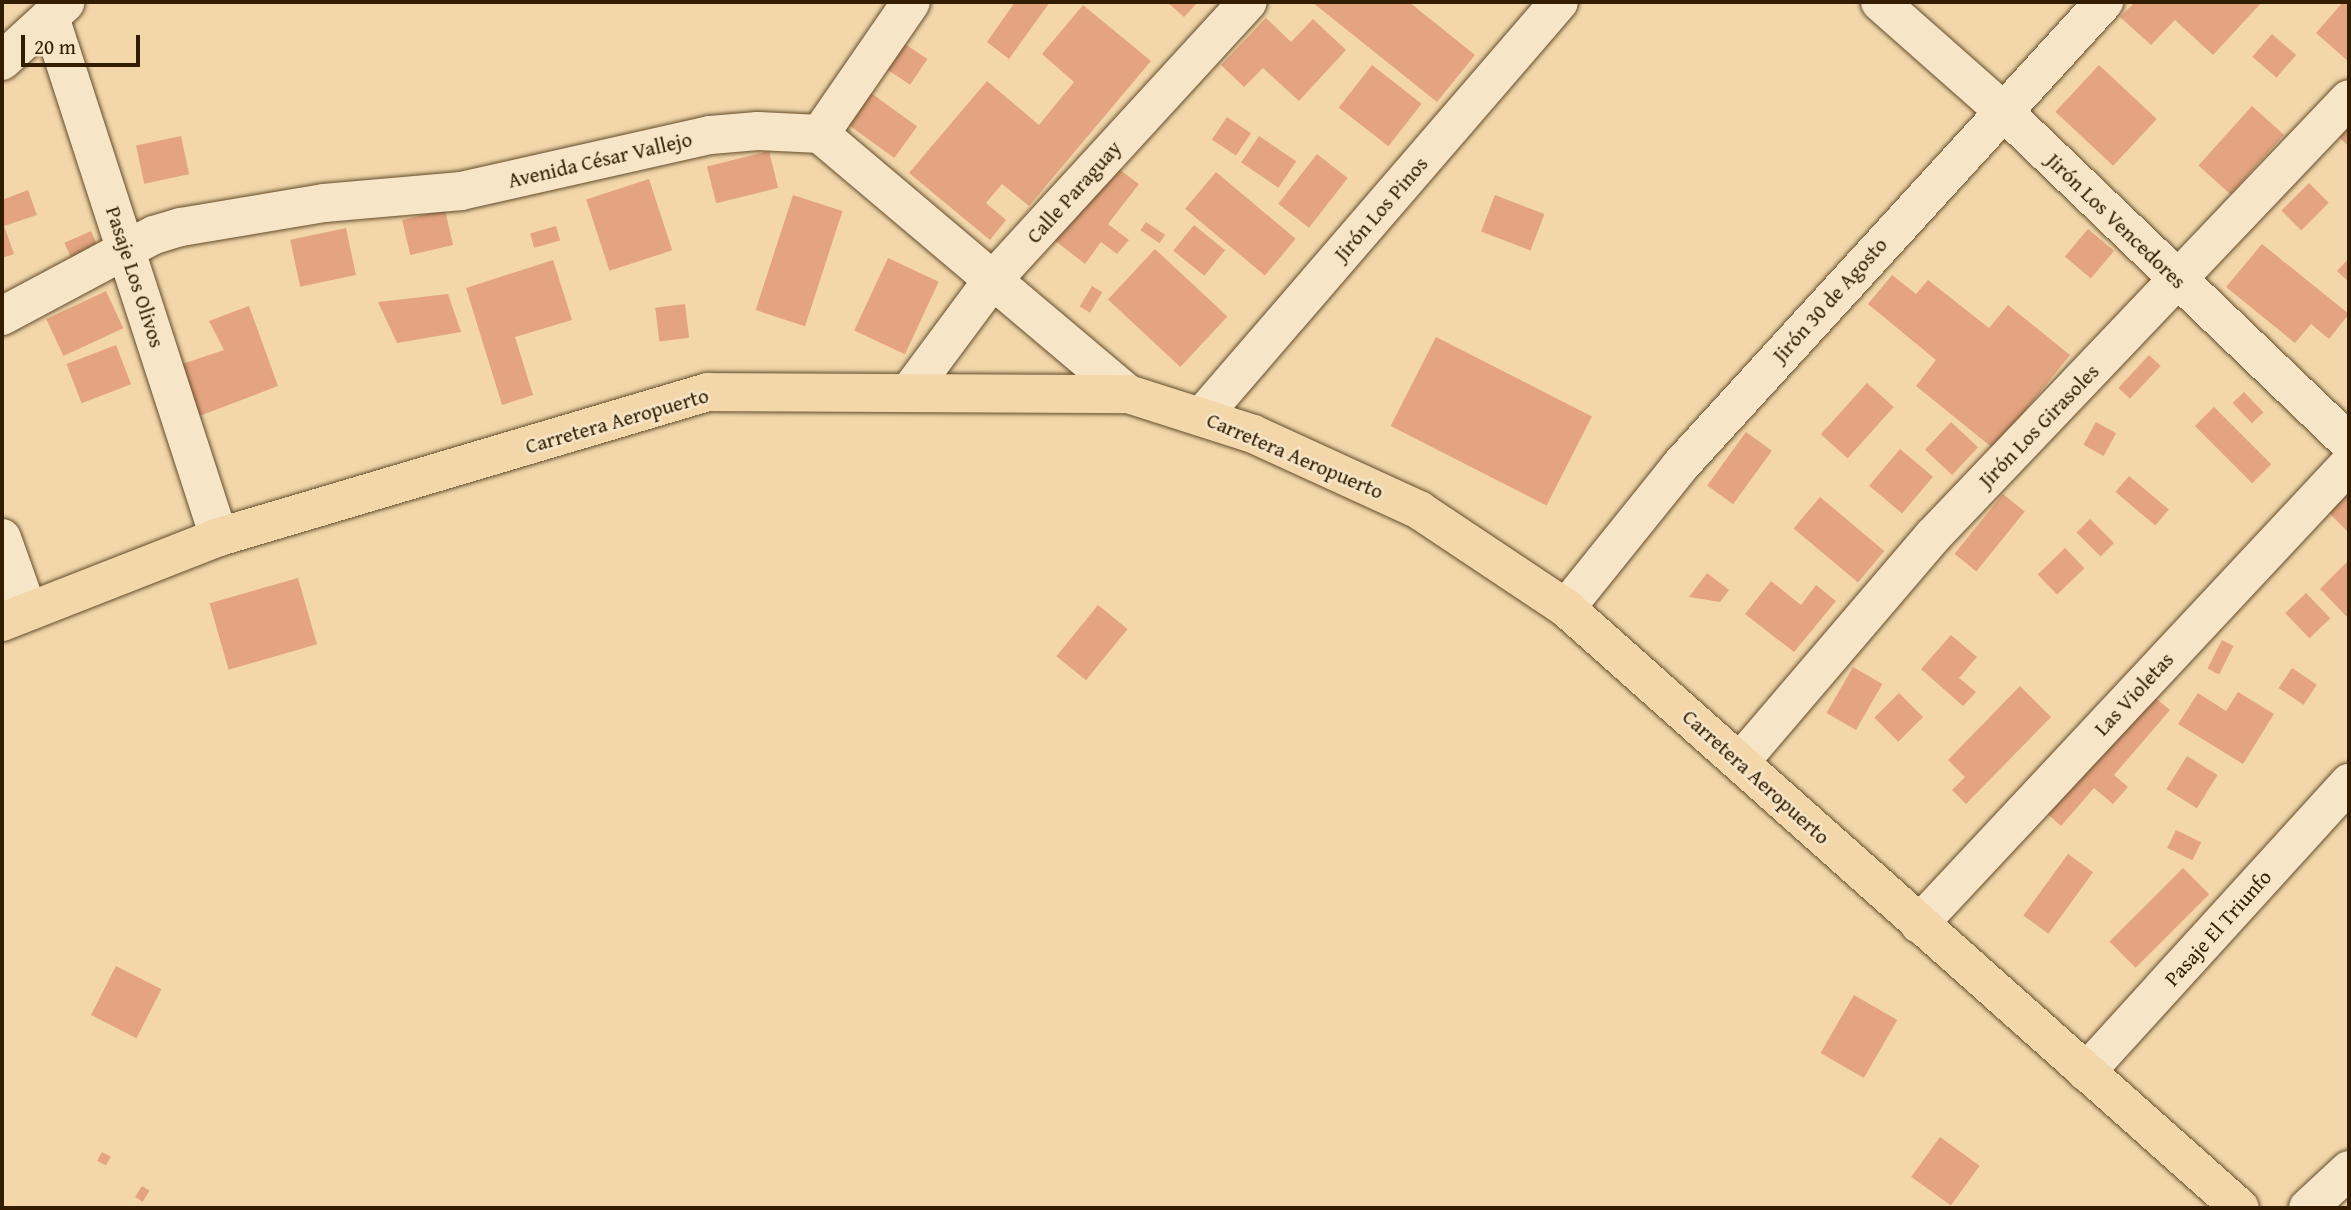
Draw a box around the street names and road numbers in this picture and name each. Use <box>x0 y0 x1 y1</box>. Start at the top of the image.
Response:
street label: Avenida César Vallejo <box>505 127 695 193</box>
street label: Calle Paraguay <box>1021 135 1127 249</box>
street label: Jirón Los Vencedores <box>2041 148 2191 294</box>
street label: Jirón Los Pinos <box>1329 152 1433 266</box>
street label: Pasaje Los Olivos <box>100 203 170 351</box>
street label: Jirón 30 de Agosto <box>1767 232 1893 368</box>
street label: Jirón Los Girasoles <box>1974 359 2104 493</box>
street label: Carretera Aeropuerto <box>522 383 712 459</box>
street label: Carretera Aeropuerto <box>1203 407 1387 505</box>
street label: Las Violetas <box>2089 647 2179 741</box>
street label: Carretera Aeropuerto <box>1677 704 1835 850</box>
street label: Pasaje El Triunfo <box>2159 865 2277 991</box>

